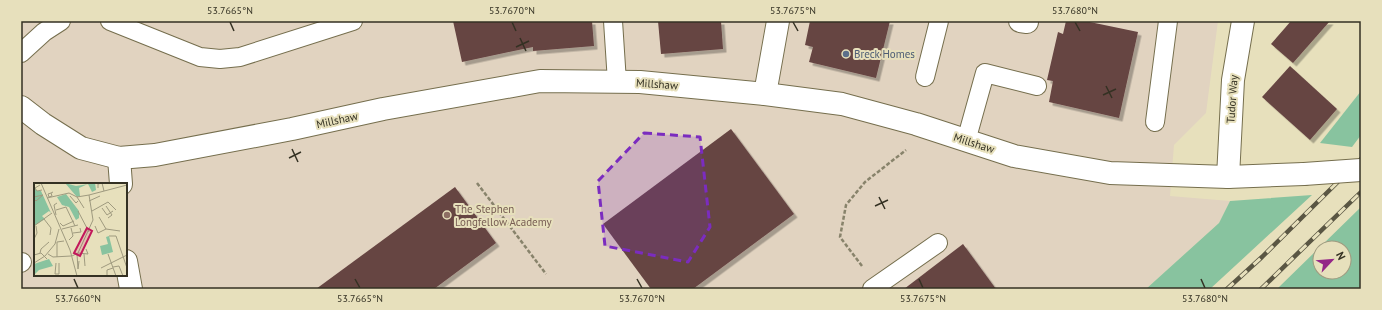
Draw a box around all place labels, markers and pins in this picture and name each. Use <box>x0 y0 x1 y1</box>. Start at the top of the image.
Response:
place label: Breck Homes <box>854 47 915 61</box>
marker: Breck Homes <box>841 49 851 59</box>
place label: The Stephen Longfellow Academy <box>455 202 553 229</box>
marker: The Stephen Longfellow Academy <box>442 210 452 220</box>

